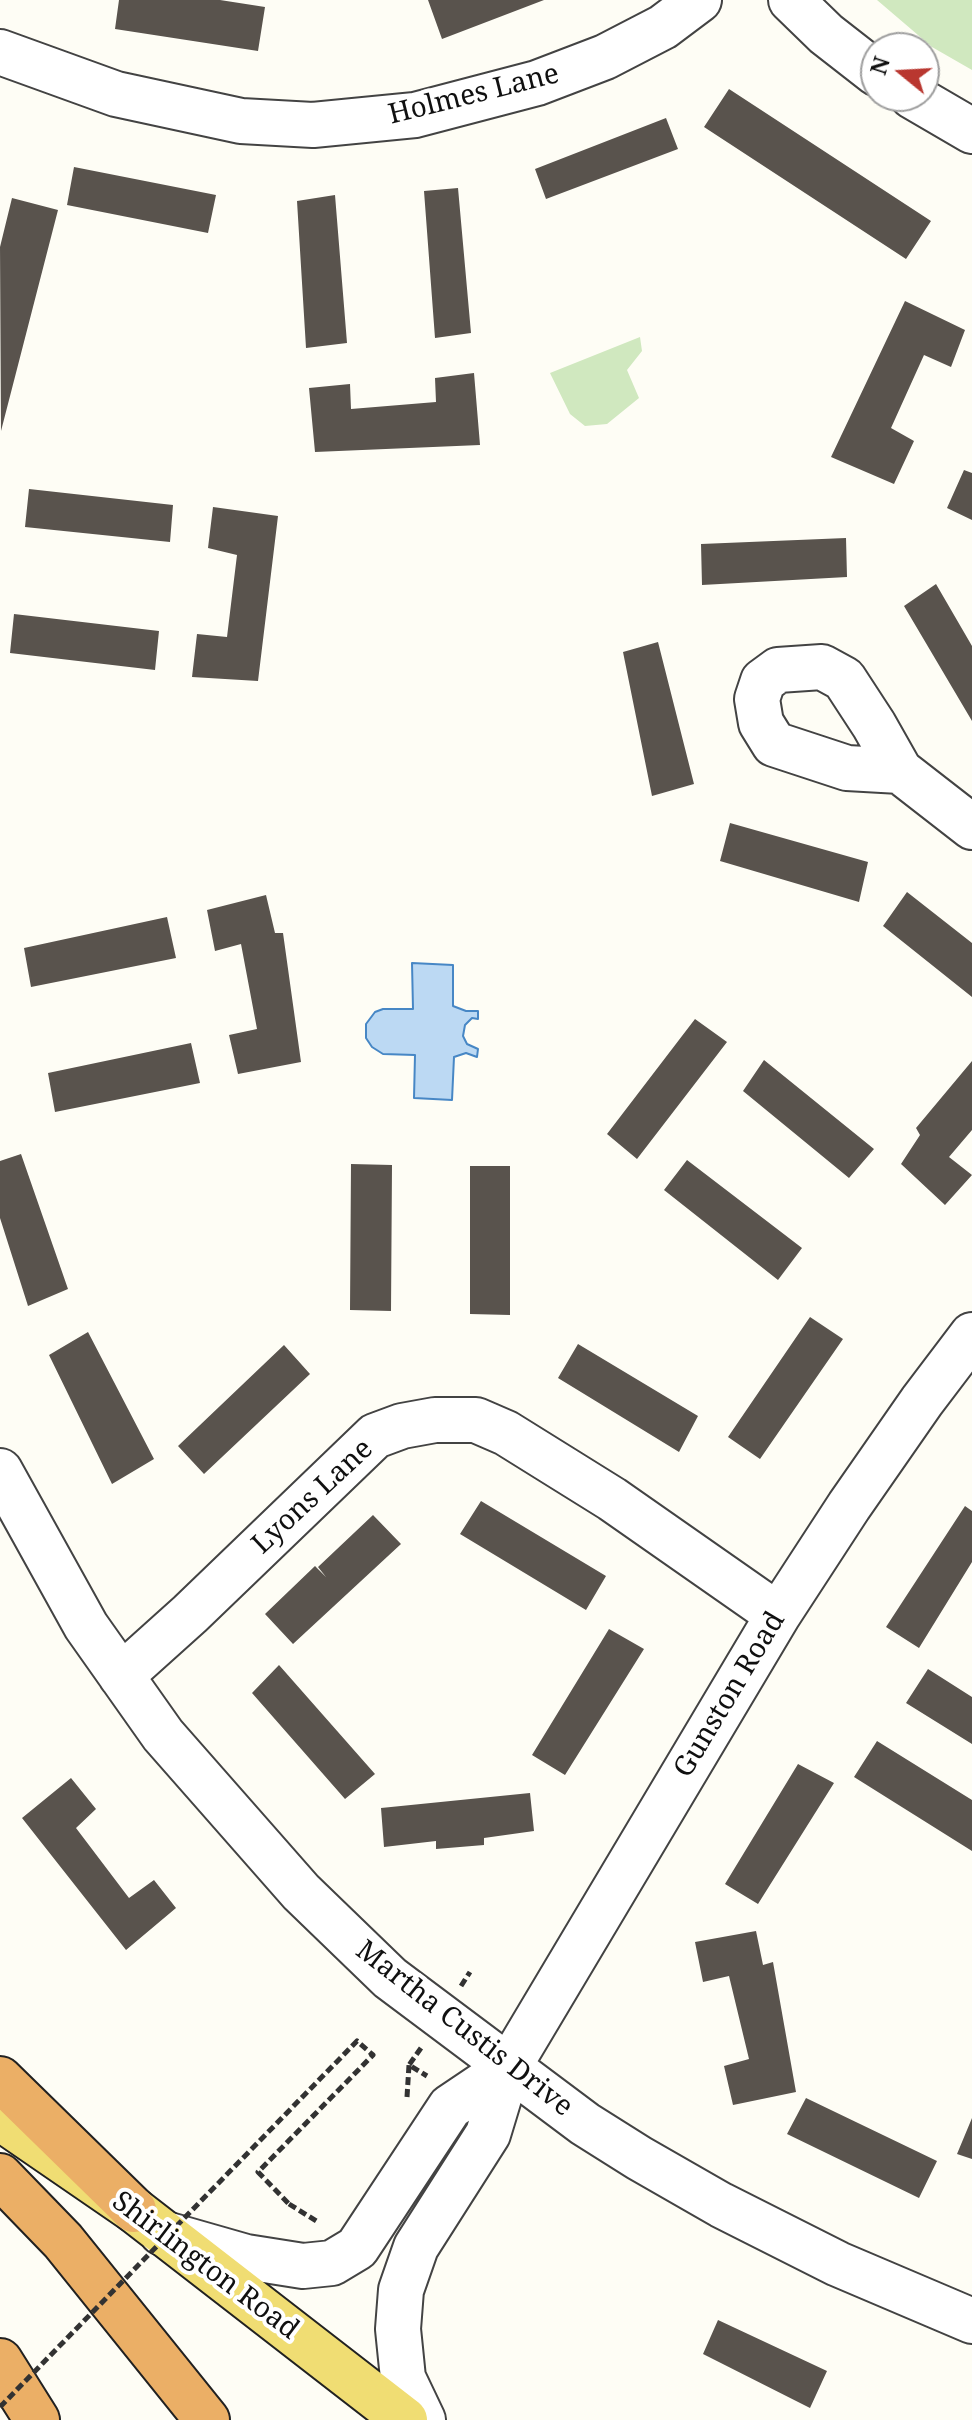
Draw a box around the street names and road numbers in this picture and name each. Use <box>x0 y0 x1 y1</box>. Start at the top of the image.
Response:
street label: Holmes Lane <box>385 58 563 132</box>
street label: Lyons Lane <box>246 1433 380 1561</box>
street label: Gunston Road <box>667 1606 793 1784</box>
street label: Martha Custis Drive <box>349 1934 579 2124</box>
street label: Shirlington Road <box>105 2185 305 2347</box>

